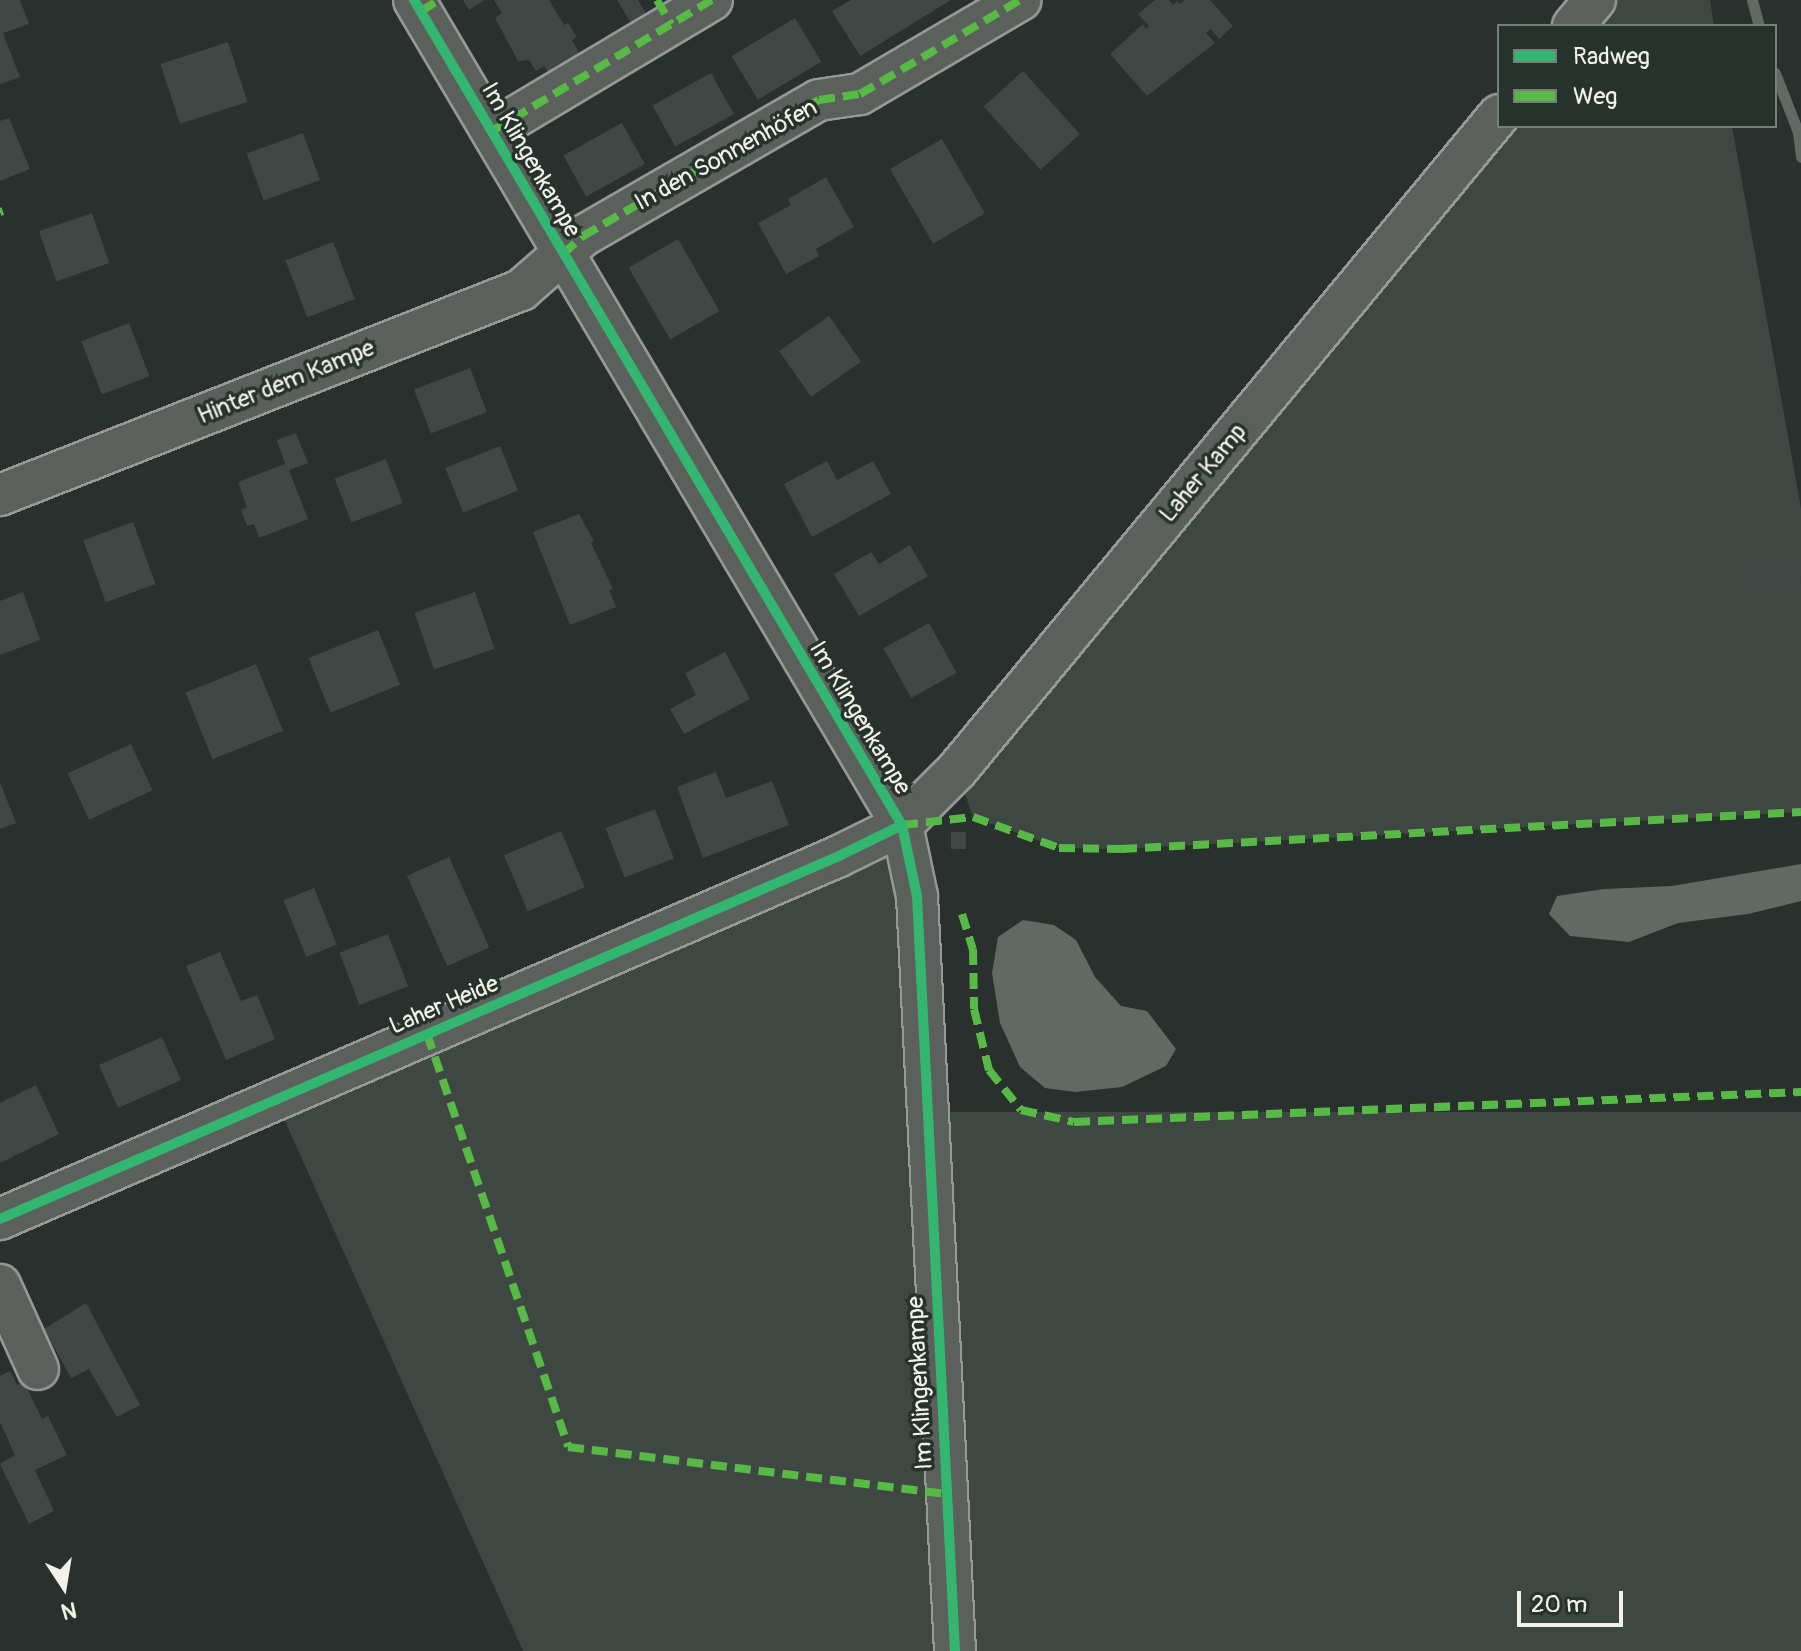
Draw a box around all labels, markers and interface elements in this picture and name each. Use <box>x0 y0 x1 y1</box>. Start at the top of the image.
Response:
legend <box>1497 24 1777 128</box>
text: Radweg <box>1573 42 1650 71</box>
street label: Im Klingenkampe <box>475 78 587 242</box>
text: Weg <box>1573 82 1617 111</box>
street label: In den Sonnenhöfen <box>630 93 822 217</box>
street label: Hinter dem Kampe <box>193 333 379 431</box>
street label: Laher Kamp <box>1153 418 1253 528</box>
street label: Im Klingenkampe <box>803 636 917 800</box>
street label: Laher Heide <box>385 969 503 1041</box>
street label: Im Klingenkampe <box>901 1295 939 1471</box>
north arrow <box>24 1547 104 1627</box>
scale bar <box>1521 1575 1627 1625</box>
text: 20 m <box>1531 1590 1587 1619</box>
text: N <box>59 1595 79 1626</box>

